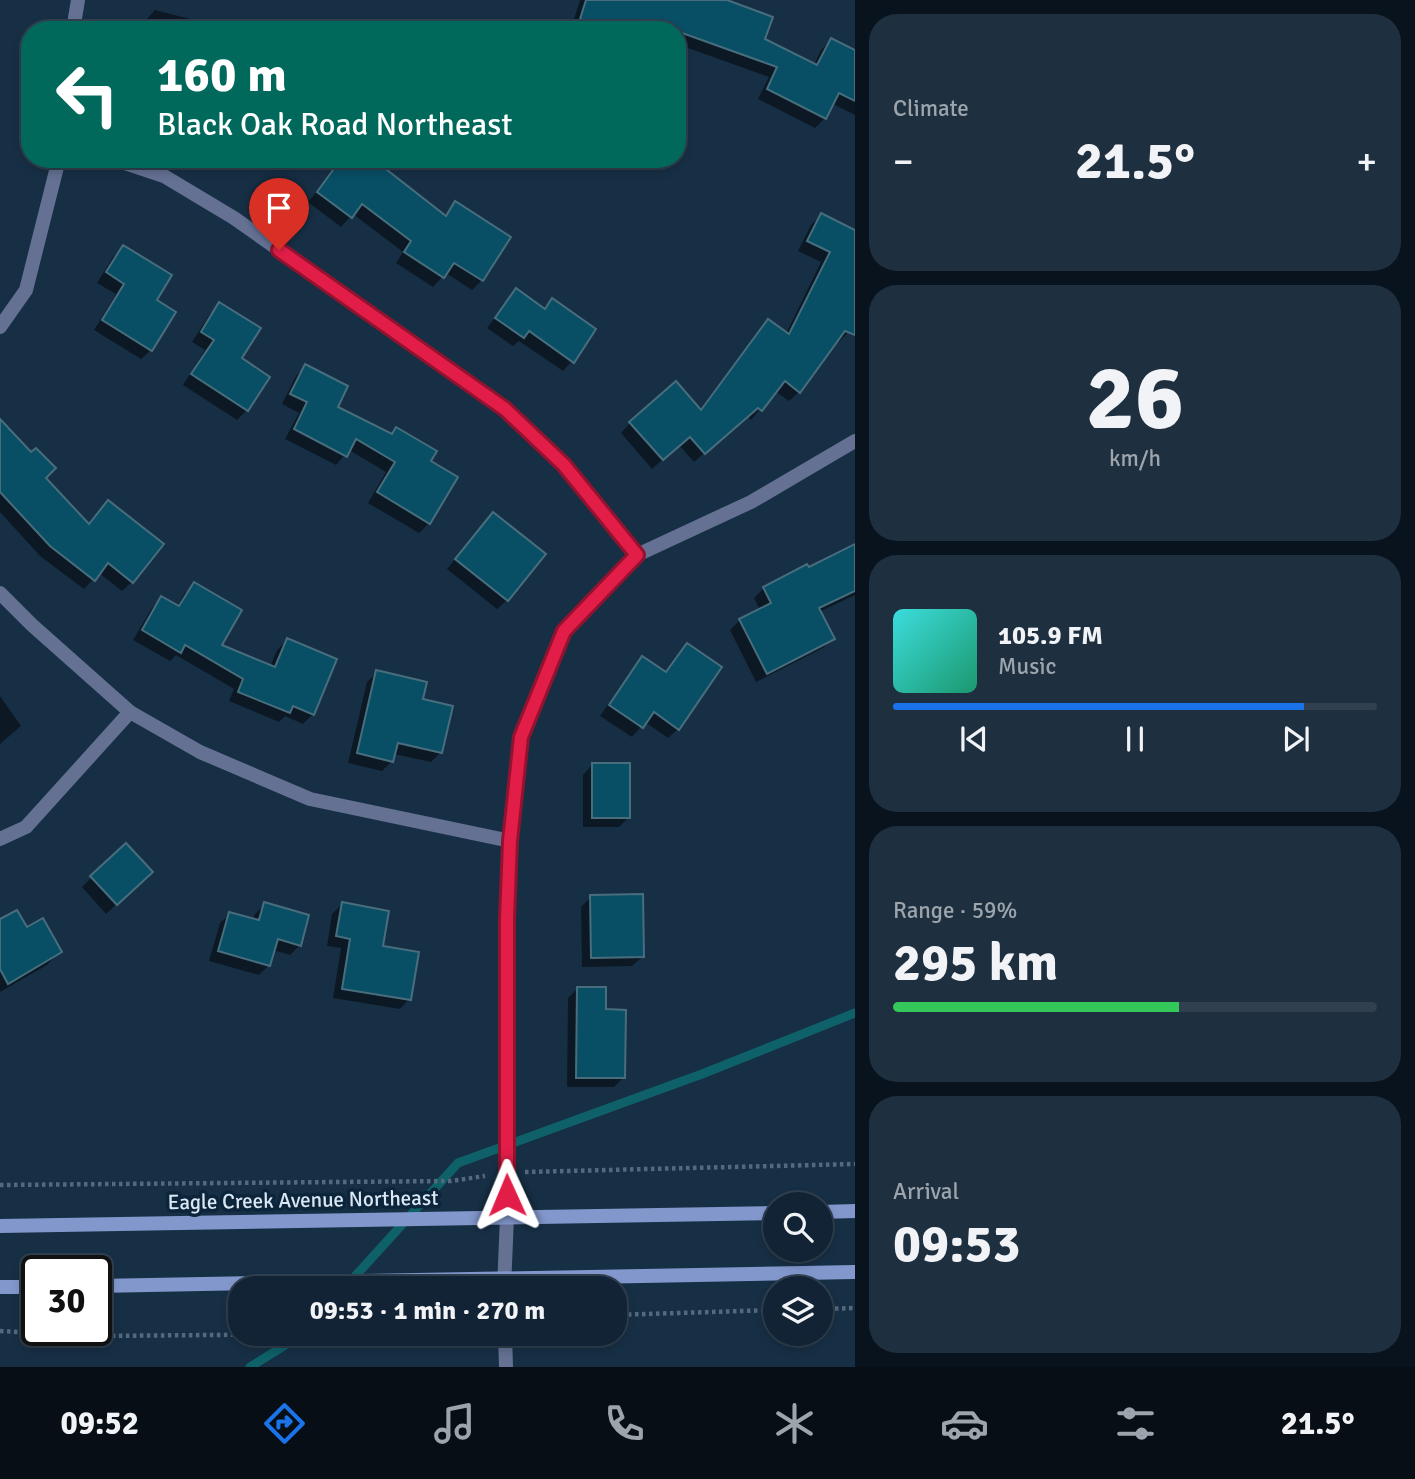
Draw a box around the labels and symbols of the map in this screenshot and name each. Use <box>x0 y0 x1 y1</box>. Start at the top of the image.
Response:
pin <box>249 178 309 250</box>
position arrow <box>470 1158 544 1232</box>
street label: Eagle Creek Avenue Northeast <box>167 1185 439 1215</box>
speed limit sign: 30 <box>21 1255 112 1346</box>

